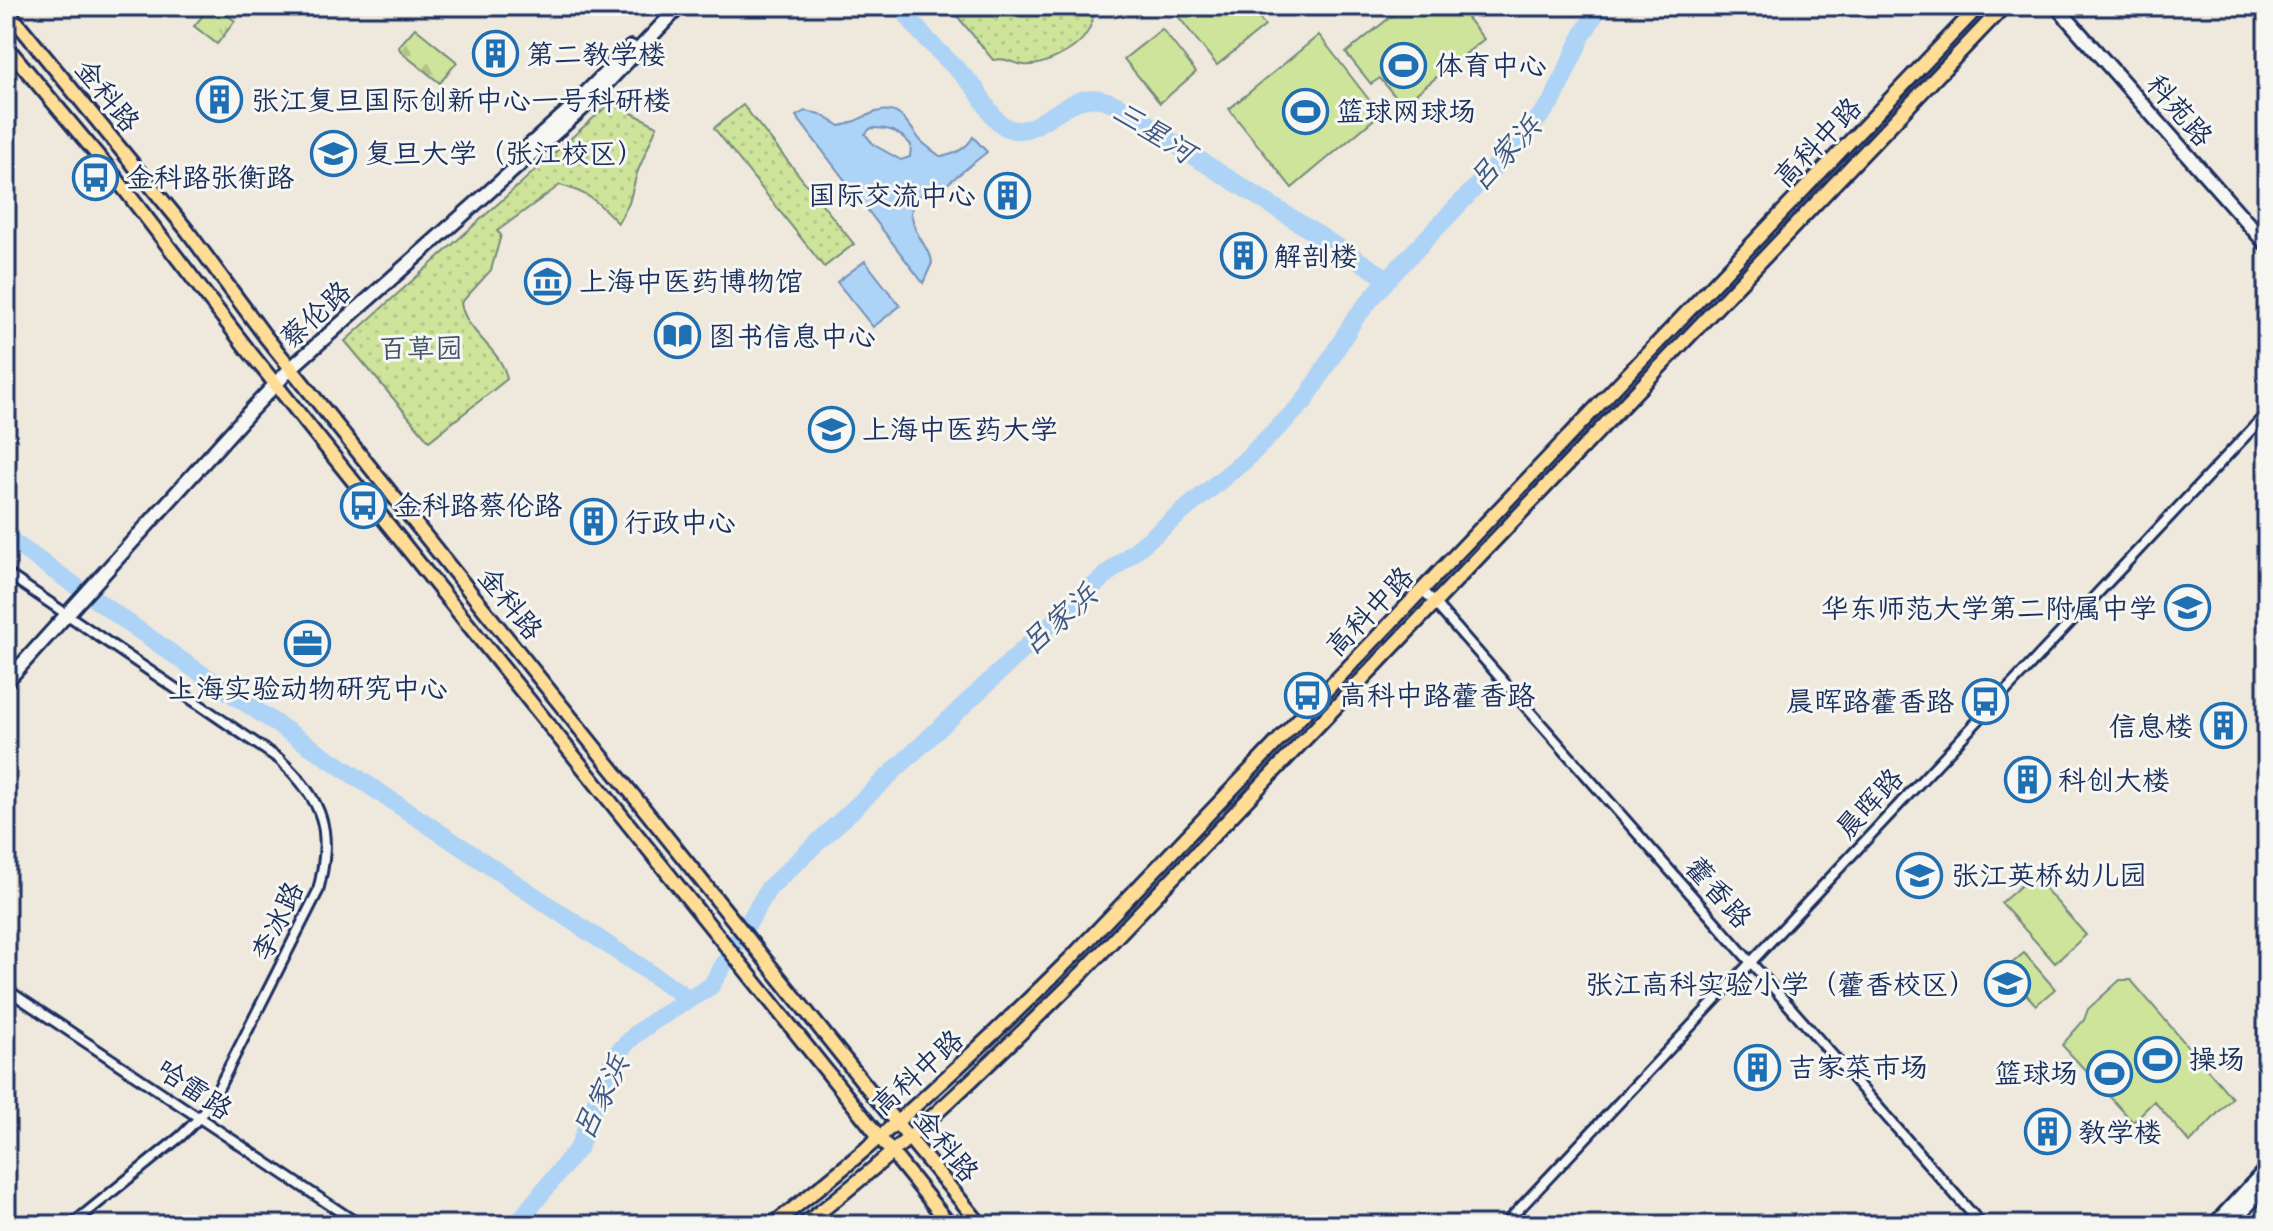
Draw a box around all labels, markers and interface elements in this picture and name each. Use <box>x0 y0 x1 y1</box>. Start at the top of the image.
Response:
building icon: 第二教学楼 <box>471 30 519 78</box>
place label: 第二教学楼 <box>526 38 666 73</box>
sports icon: 体育中心 <box>1380 41 1428 89</box>
place label: 体育中心 <box>1435 49 1547 84</box>
street label: 金科路 <box>67 52 147 140</box>
street label: 科苑路 <box>2138 68 2220 154</box>
building icon: 张江复旦国际创新中心一号科研楼 <box>196 76 244 124</box>
place label: 张江复旦国际创新中心一号科研楼 <box>251 84 671 119</box>
sports icon: 篮球网球场 <box>1281 87 1329 135</box>
street label: 高科中路 <box>1767 91 1870 195</box>
water label: 三星河 <box>1106 93 1206 175</box>
place label: 篮球网球场 <box>1336 95 1476 130</box>
water label: 吕家浜 <box>1461 107 1550 199</box>
school or university icon: 复旦大学（张江校区） <box>310 129 358 177</box>
place label: 复旦大学（张江校区） <box>365 137 645 172</box>
bus stop icon: 金科路张衡路 <box>71 153 119 201</box>
place label: 金科路张衡路 <box>126 161 294 196</box>
building icon: 国际交流中心 <box>983 171 1031 219</box>
place label: 国际交流中心 <box>808 179 976 214</box>
building icon: 解剖楼 <box>1219 232 1267 280</box>
place label: 解剖楼 <box>1274 240 1358 275</box>
museum icon: 上海中医药博物馆 <box>524 257 572 305</box>
place label: 上海中医药博物馆 <box>579 265 803 300</box>
street label: 蔡伦路 <box>273 274 359 356</box>
library icon: 图书信息中心 <box>653 312 701 360</box>
place label: 图书信息中心 <box>708 320 876 355</box>
park label: 百草园 <box>379 332 463 367</box>
school or university icon: 上海中医药大学 <box>807 405 855 453</box>
place label: 上海中医药大学 <box>862 413 1058 448</box>
bus stop icon: 金科路蔡伦路 <box>339 481 387 529</box>
place label: 金科路蔡伦路 <box>394 489 562 524</box>
building icon: 行政中心 <box>569 498 617 546</box>
place label: 行政中心 <box>624 506 736 541</box>
street label: 金科路 <box>470 560 550 648</box>
street label: 高科中路 <box>1319 560 1422 664</box>
water label: 吕家浜 <box>1013 575 1106 663</box>
school or university icon: 华东师范大学第二附属中学 <box>2164 584 2212 632</box>
place label: 华东师范大学第二附属中学 <box>1821 592 2157 627</box>
office icon: 上海实验动物研究中心 <box>284 619 332 667</box>
bus stop icon: 高科中路藿香路 <box>1284 671 1332 719</box>
place label: 上海实验动物研究中心 <box>168 672 448 707</box>
bus stop icon: 晨晖路藿香路 <box>1961 677 2009 725</box>
place label: 高科中路藿香路 <box>1339 679 1535 714</box>
place label: 晨晖路藿香路 <box>1786 685 1954 720</box>
building icon: 信息楼 <box>2200 702 2248 750</box>
place label: 信息楼 <box>2109 710 2193 745</box>
building icon: 科创大楼 <box>2003 756 2051 804</box>
street label: 晨晖路 <box>1829 761 1912 847</box>
place label: 科创大楼 <box>2058 764 2170 799</box>
street label: 藿香路 <box>1677 850 1759 936</box>
school or university icon: 张江英桥幼儿园 <box>1896 851 1944 899</box>
place label: 张江英桥幼儿园 <box>1951 859 2147 894</box>
street label: 李冰路 <box>245 876 312 967</box>
school or university icon: 张江高科实验小学（藿香校区） <box>1984 960 2032 1008</box>
place label: 张江高科实验小学（藿香校区） <box>1585 968 1977 1003</box>
street label: 高科中路 <box>865 1023 971 1124</box>
sports icon: 操场 <box>2134 1035 2182 1083</box>
building icon: 吉家菜市场 <box>1733 1043 1781 1091</box>
place label: 操场 <box>2189 1043 2245 1078</box>
water label: 吕家浜 <box>565 1048 638 1146</box>
sports icon: 篮球场 <box>2085 1049 2133 1097</box>
place label: 吉家菜市场 <box>1788 1051 1928 1086</box>
street label: 哈雷路 <box>150 1052 239 1128</box>
place label: 篮球场 <box>1994 1057 2078 1092</box>
street label: 金科路 <box>906 1102 986 1190</box>
building icon: 教学楼 <box>2023 1108 2071 1156</box>
place label: 教学楼 <box>2078 1116 2162 1151</box>

